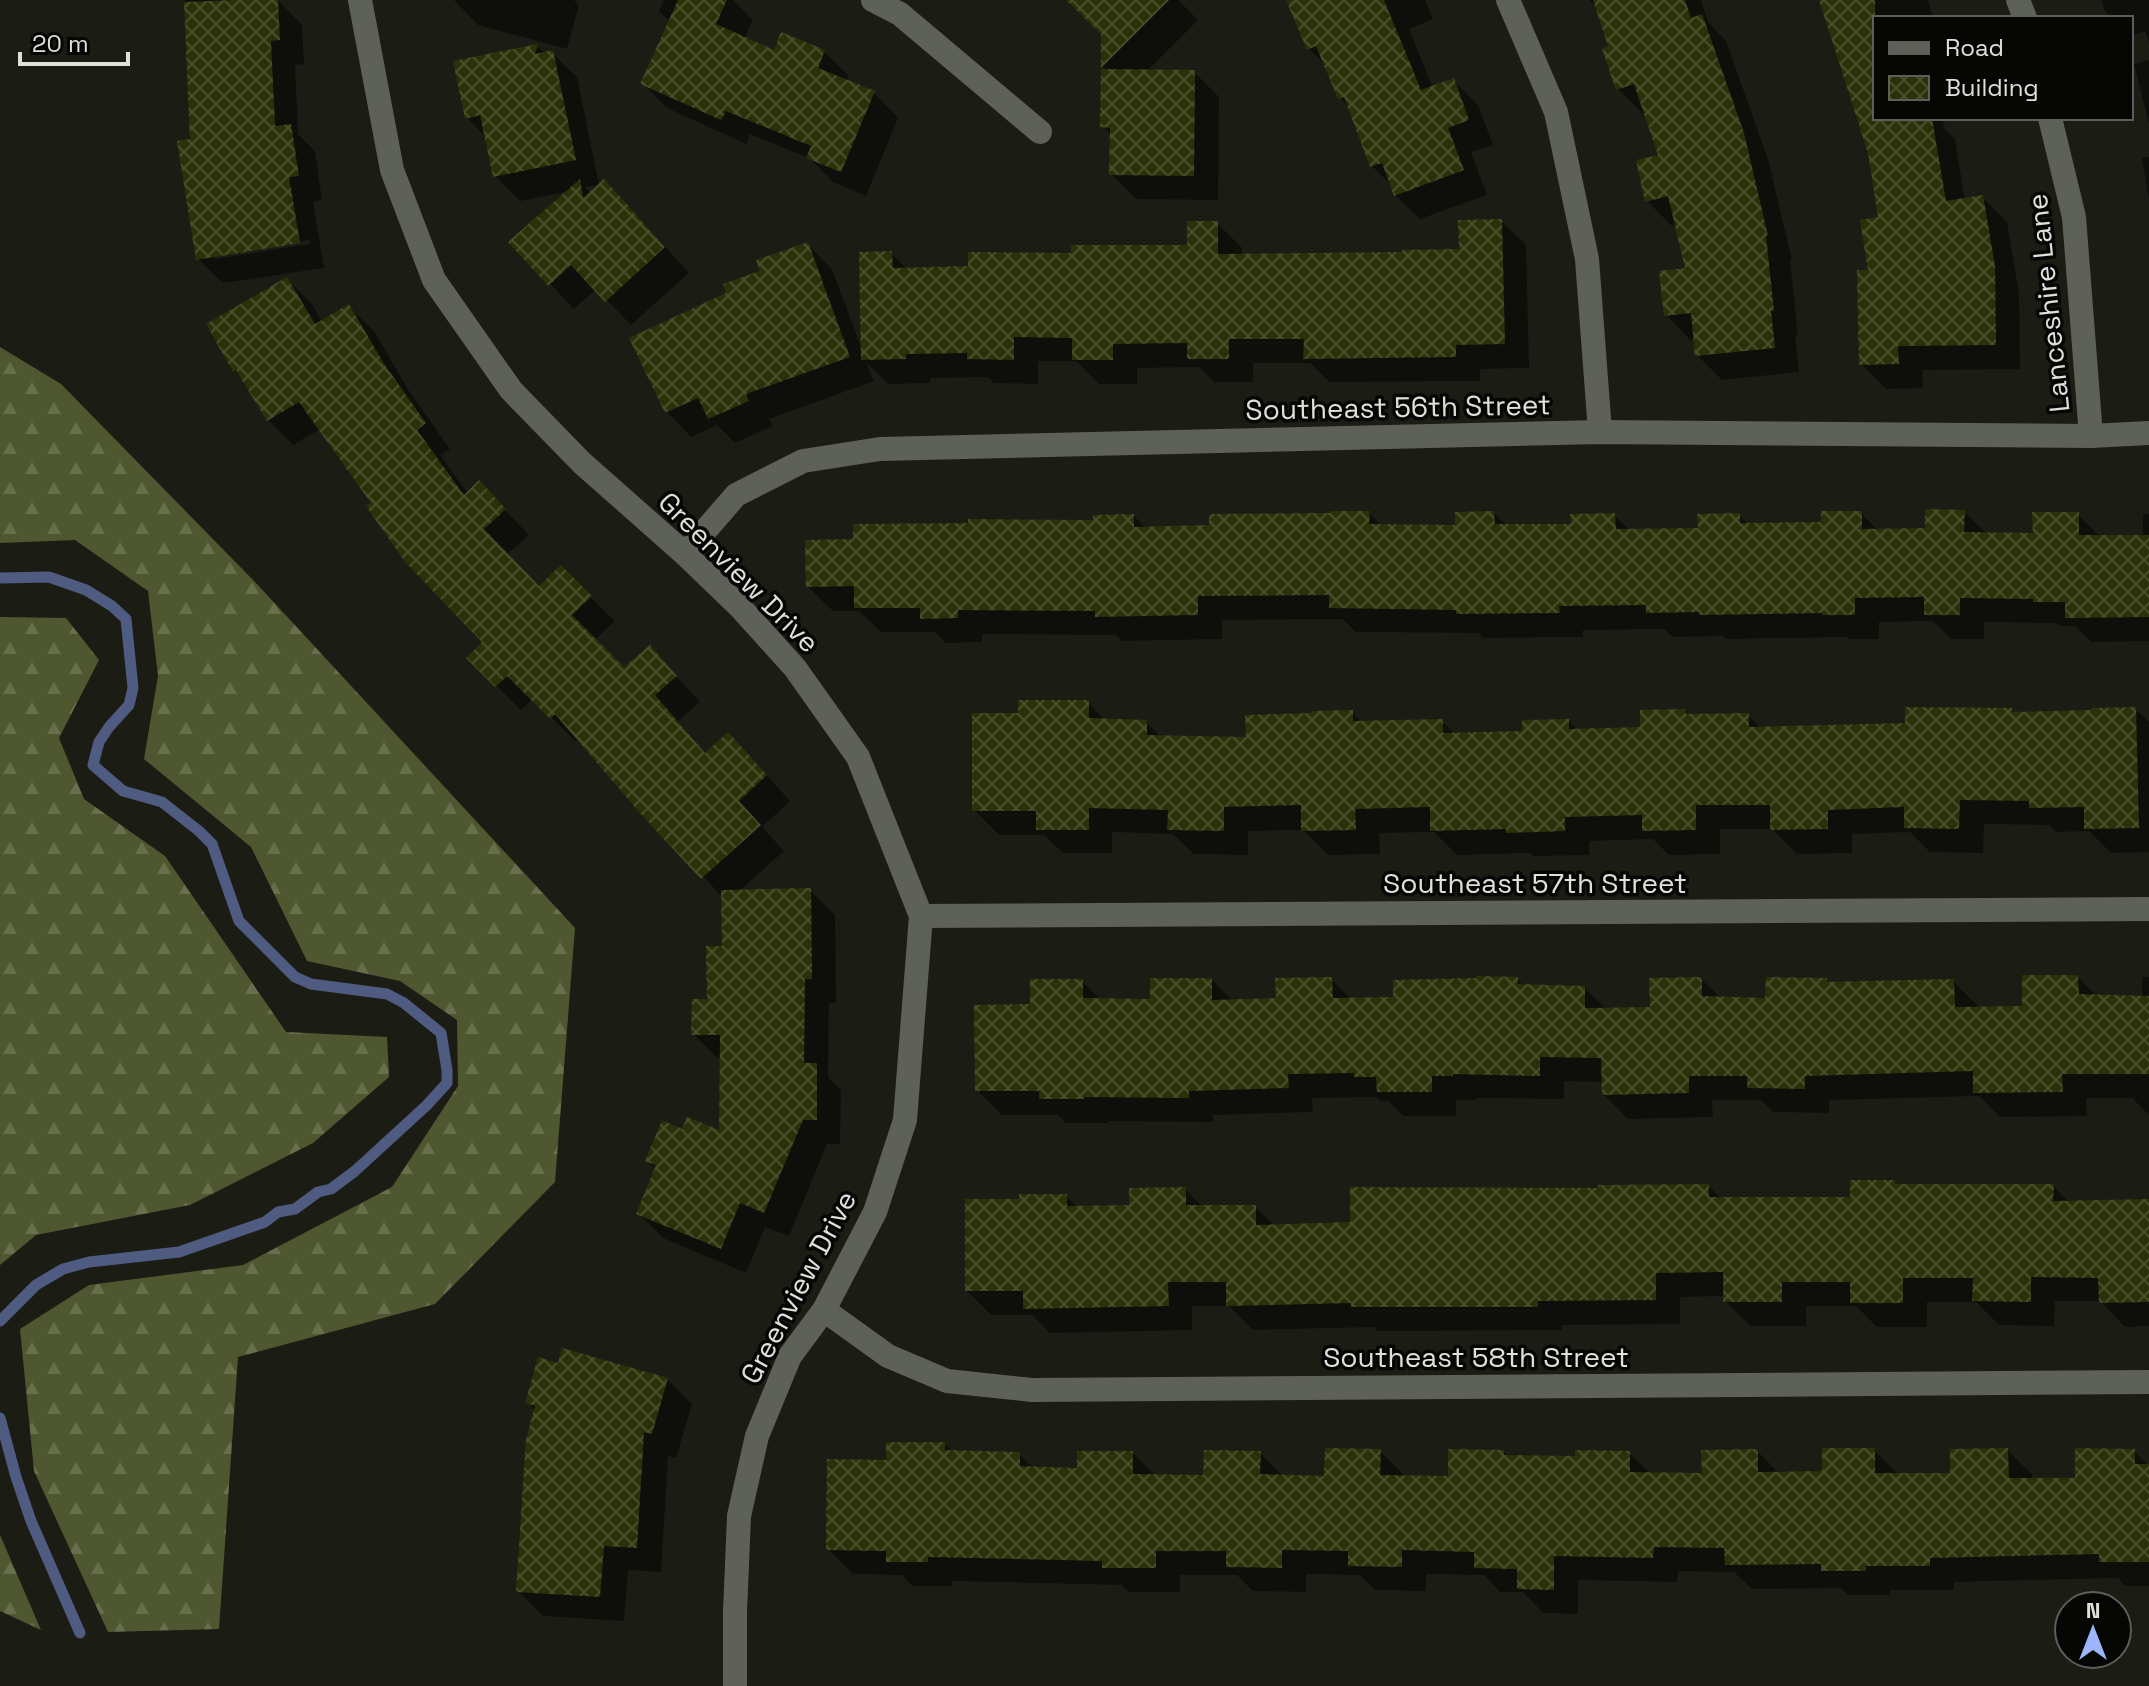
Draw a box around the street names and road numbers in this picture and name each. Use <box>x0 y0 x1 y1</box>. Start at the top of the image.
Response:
street label: Lanceshire Lane <box>2019 192 2077 414</box>
street label: Southeast 56th Street <box>1245 386 1551 428</box>
street label: Greenview Drive <box>651 484 827 660</box>
street label: Southeast 57th Street <box>1383 865 1687 901</box>
street label: Greenview Drive <box>732 1184 864 1390</box>
street label: Southeast 58th Street <box>1323 1339 1629 1375</box>

